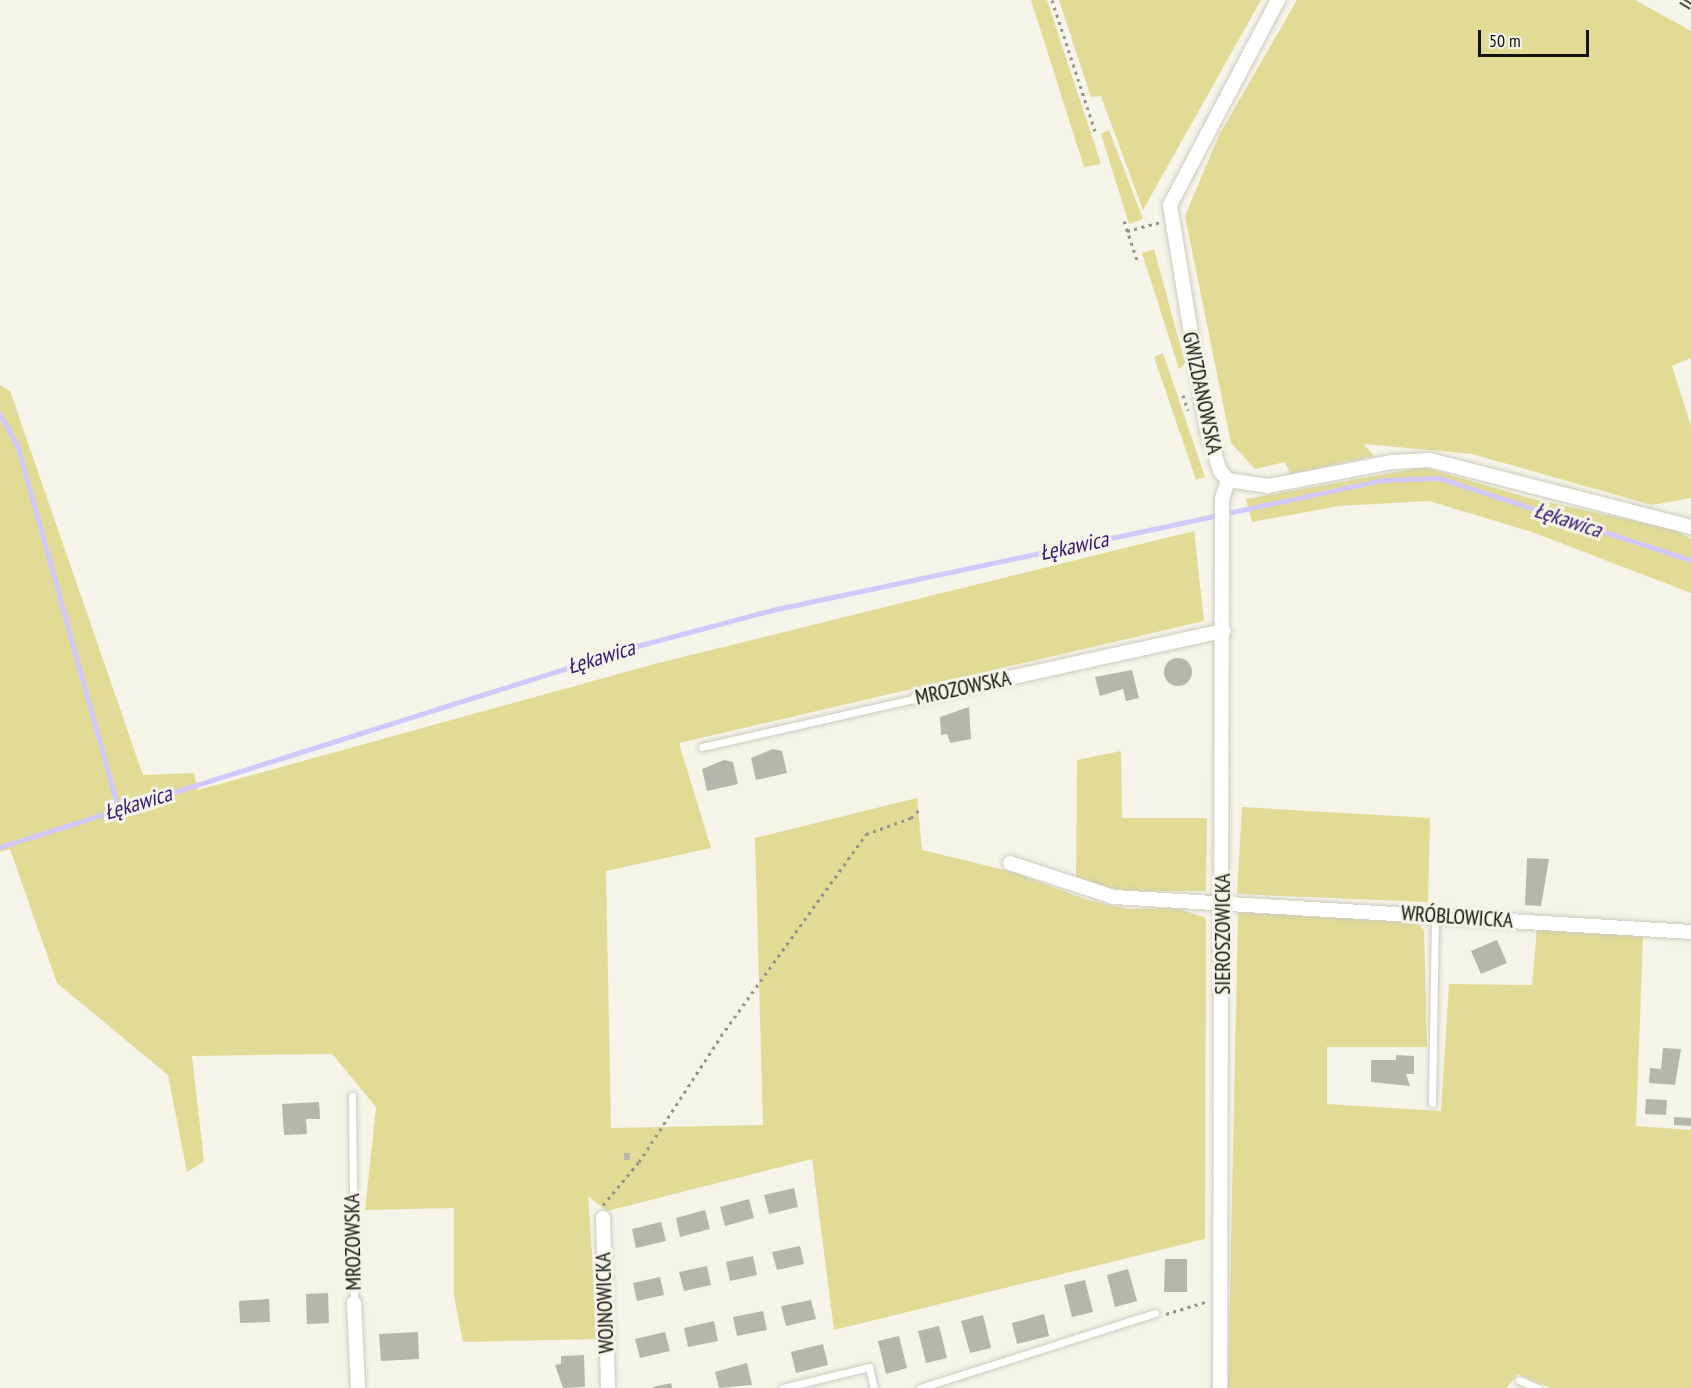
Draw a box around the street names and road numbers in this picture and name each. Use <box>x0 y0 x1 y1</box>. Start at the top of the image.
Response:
street label: GWIZDANOWSKA <box>1177 330 1227 456</box>
street label: MROZOWSKA <box>913 666 1013 710</box>
street label: SIEROSZOWICKA <box>1210 873 1236 995</box>
street label: WRÓBLOWICKA <box>1400 901 1514 933</box>
street label: MROZOWSKA <box>340 1193 366 1291</box>
street label: WOJNOWICKA <box>591 1252 619 1354</box>

